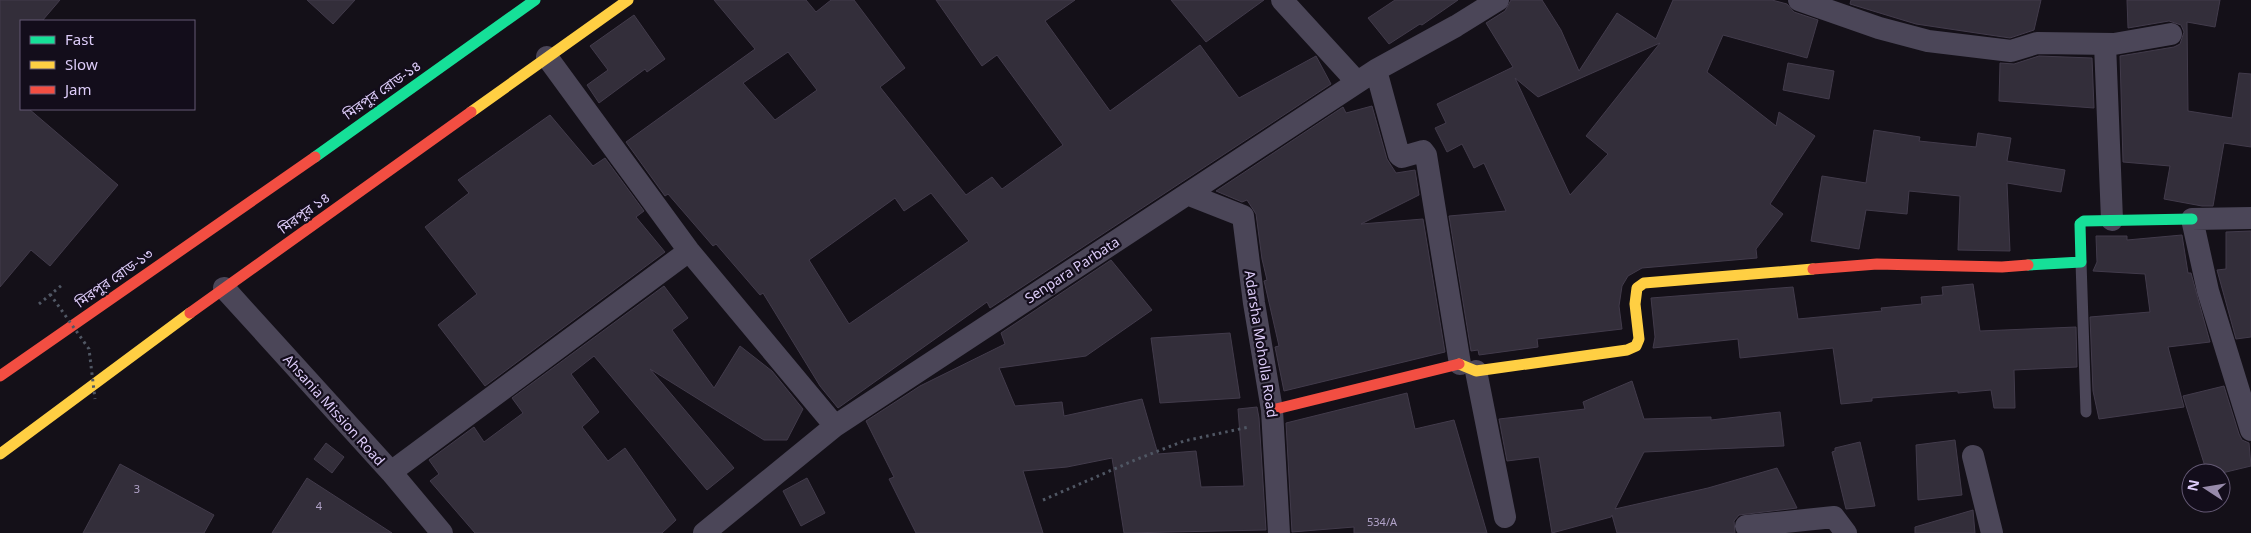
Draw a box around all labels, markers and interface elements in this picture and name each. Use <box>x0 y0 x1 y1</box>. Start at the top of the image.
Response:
legend <box>20 20 195 110</box>
text: Fast <box>65 29 94 49</box>
text: Slow <box>65 54 98 74</box>
street label: মিরপুর রোড-১৪ <box>338 56 424 124</box>
text: Jam <box>63 79 92 99</box>
street label: মিরপুর ১৪ <box>273 188 333 238</box>
street label: Senpara Parbata <box>1021 232 1123 307</box>
street label: মিরপুর রোড-১৩ <box>70 244 156 312</box>
street label: Adarsha Moholla Road <box>1240 269 1283 419</box>
street label: Ahsania Mission Road <box>279 350 389 469</box>
north arrow <box>2181 463 2231 513</box>
text: N <box>2182 478 2203 493</box>
house number: 3 <box>134 481 140 496</box>
house number: 4 <box>316 498 323 513</box>
house number: 534/A <box>1367 514 1398 529</box>

